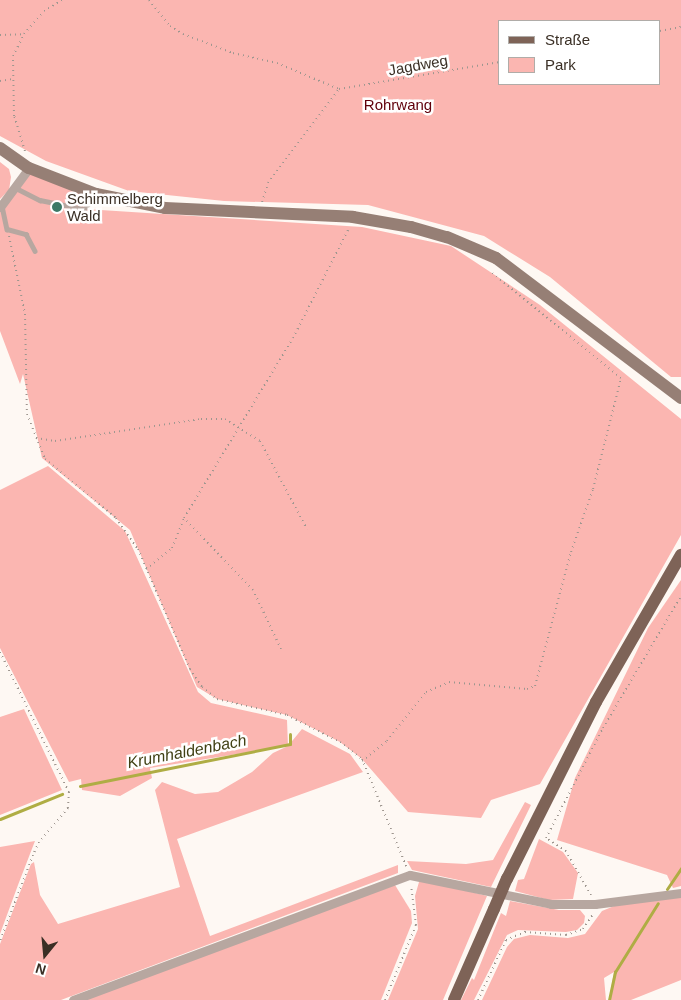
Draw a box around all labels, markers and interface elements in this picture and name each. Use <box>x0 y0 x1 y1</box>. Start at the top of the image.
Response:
legend <box>498 20 661 85</box>
text: Straße <box>545 31 590 48</box>
street label: Jagdweg <box>387 51 449 79</box>
text: Park <box>545 56 576 73</box>
park label: Rohrwang <box>364 96 432 114</box>
place label: Schimmelberg Wald <box>67 189 163 224</box>
marker: Schimmelberg Wald <box>51 201 63 213</box>
water label: Krumhaldenbach <box>126 731 248 773</box>
north arrow <box>20 930 70 980</box>
text: N <box>33 960 48 978</box>

